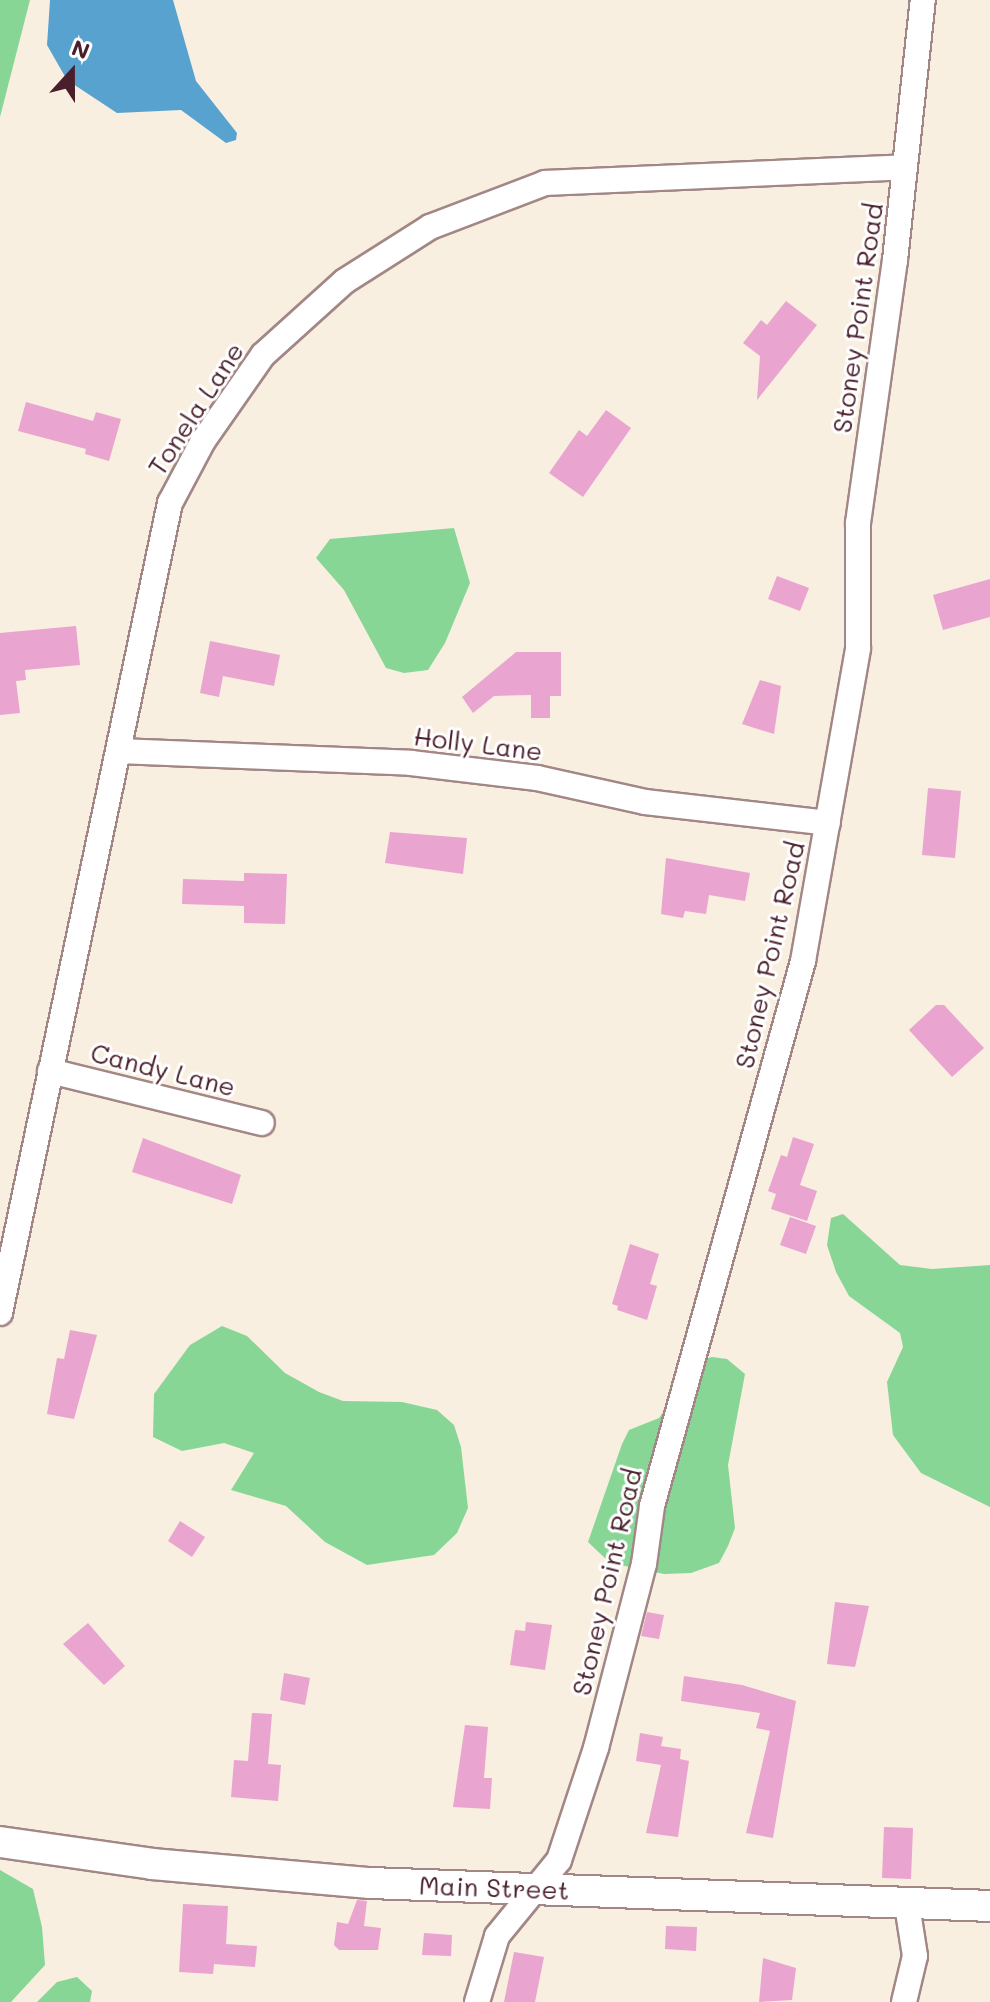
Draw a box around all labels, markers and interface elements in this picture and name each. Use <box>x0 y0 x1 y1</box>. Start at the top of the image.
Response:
north arrow <box>32 32 112 112</box>
text: N <box>68 33 94 66</box>
street label: Stoney Point Road <box>826 201 890 435</box>
street label: Tonela Lane <box>142 337 250 481</box>
street label: Holly Lane <box>412 721 544 767</box>
street label: Stoney Point Road <box>729 838 811 1072</box>
street label: Candy Lane <box>87 1037 239 1103</box>
street label: Stoney Point Road <box>566 1465 648 1699</box>
street label: Main Street <box>418 1870 570 1906</box>

